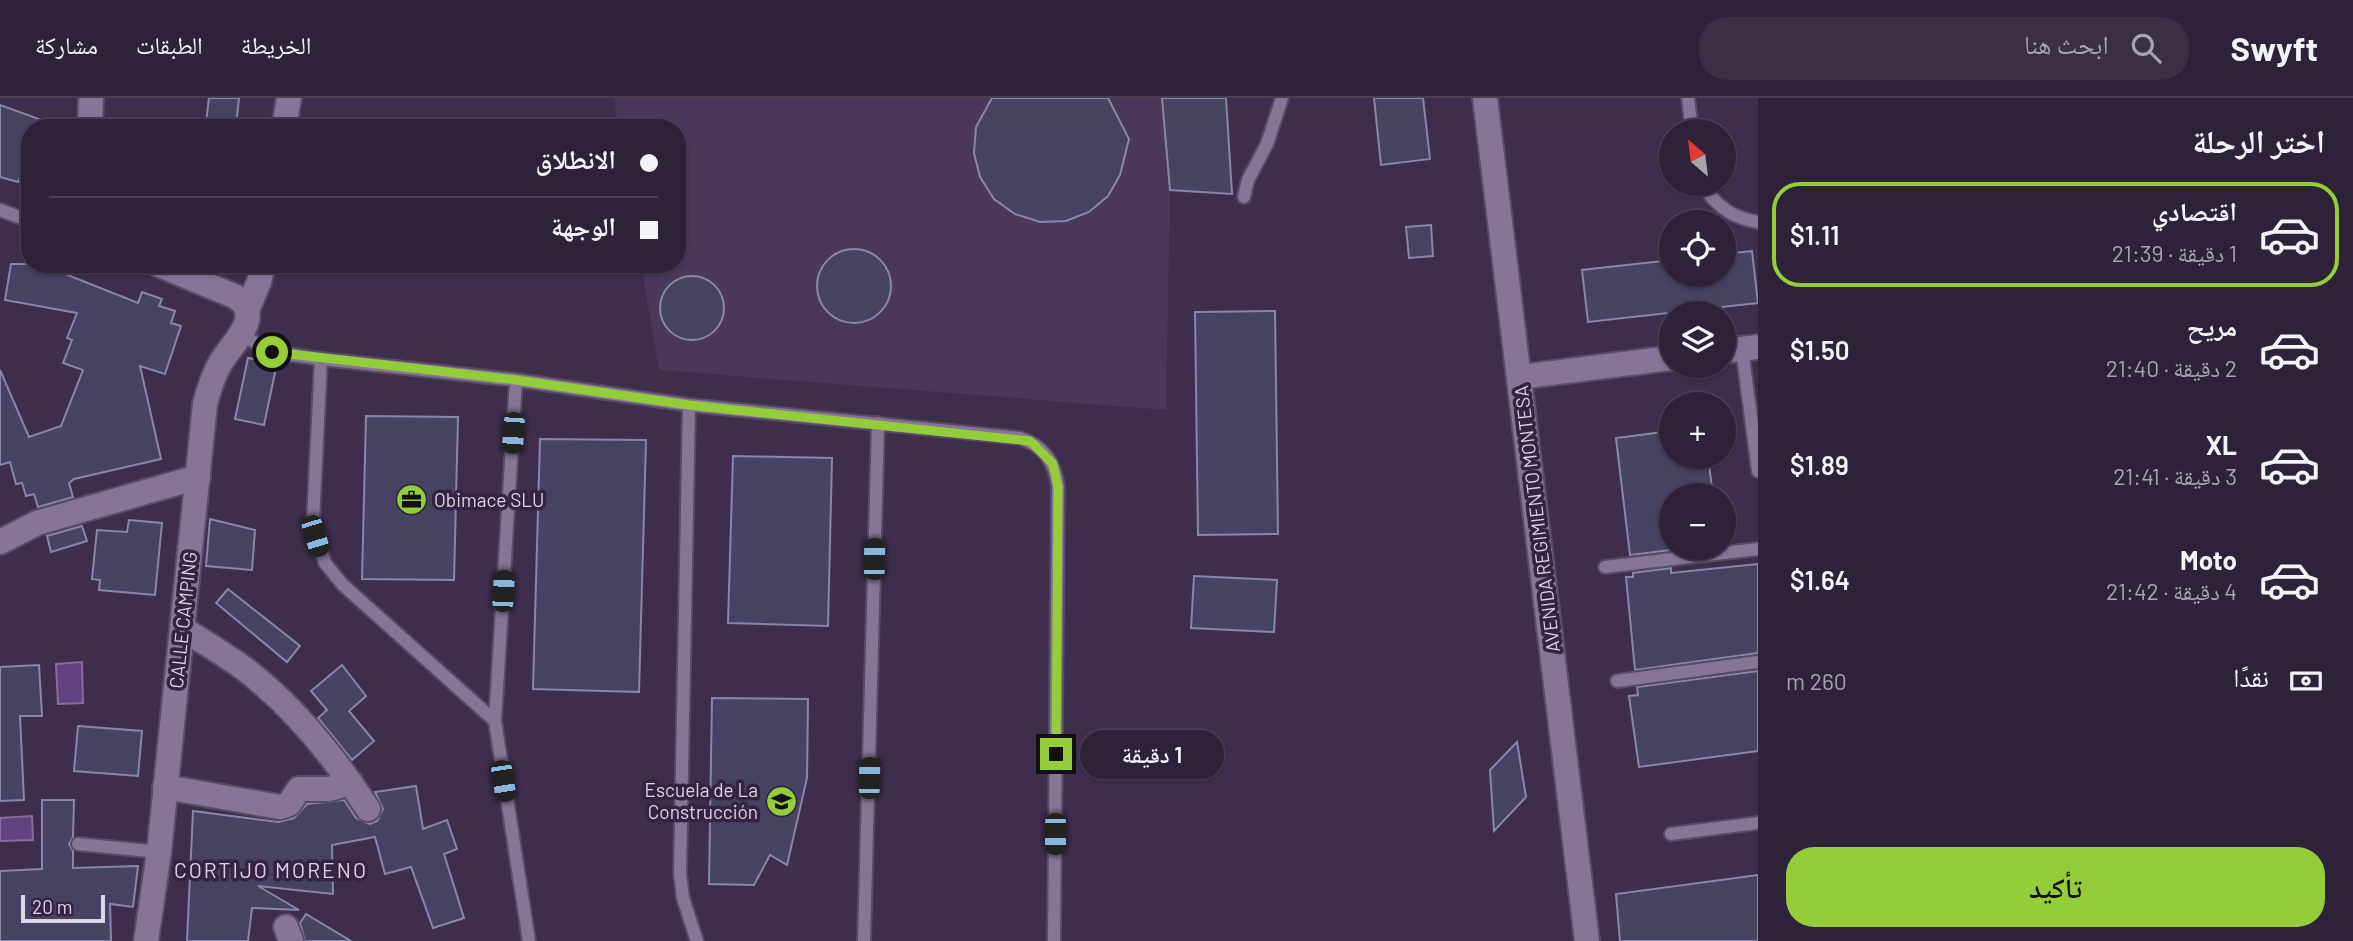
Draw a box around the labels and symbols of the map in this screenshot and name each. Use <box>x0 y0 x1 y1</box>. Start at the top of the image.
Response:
north arrow <box>1659 119 1736 196</box>
route start <box>256 336 288 368</box>
street label: AVENIDA REGIMIENTO MONTESA <box>1509 384 1564 654</box>
car <box>502 411 525 455</box>
office icon: Obimace SLU <box>394 483 428 517</box>
place label: Obimace SLU <box>434 488 544 511</box>
car <box>299 513 332 559</box>
car <box>864 538 885 580</box>
street label: CALLE CAMPING <box>164 551 201 689</box>
car <box>492 569 515 613</box>
callout: 1 دقيقة <box>1080 730 1224 778</box>
route end <box>1040 738 1072 770</box>
car <box>859 757 880 799</box>
car <box>490 759 517 803</box>
place label: Escuela de La Construcción <box>644 778 758 823</box>
school or university icon: Escuela de La Construcción <box>764 784 798 818</box>
car <box>1045 813 1066 855</box>
district label: CORTIJO MORENO <box>174 857 368 882</box>
scale bar <box>21 892 105 924</box>

